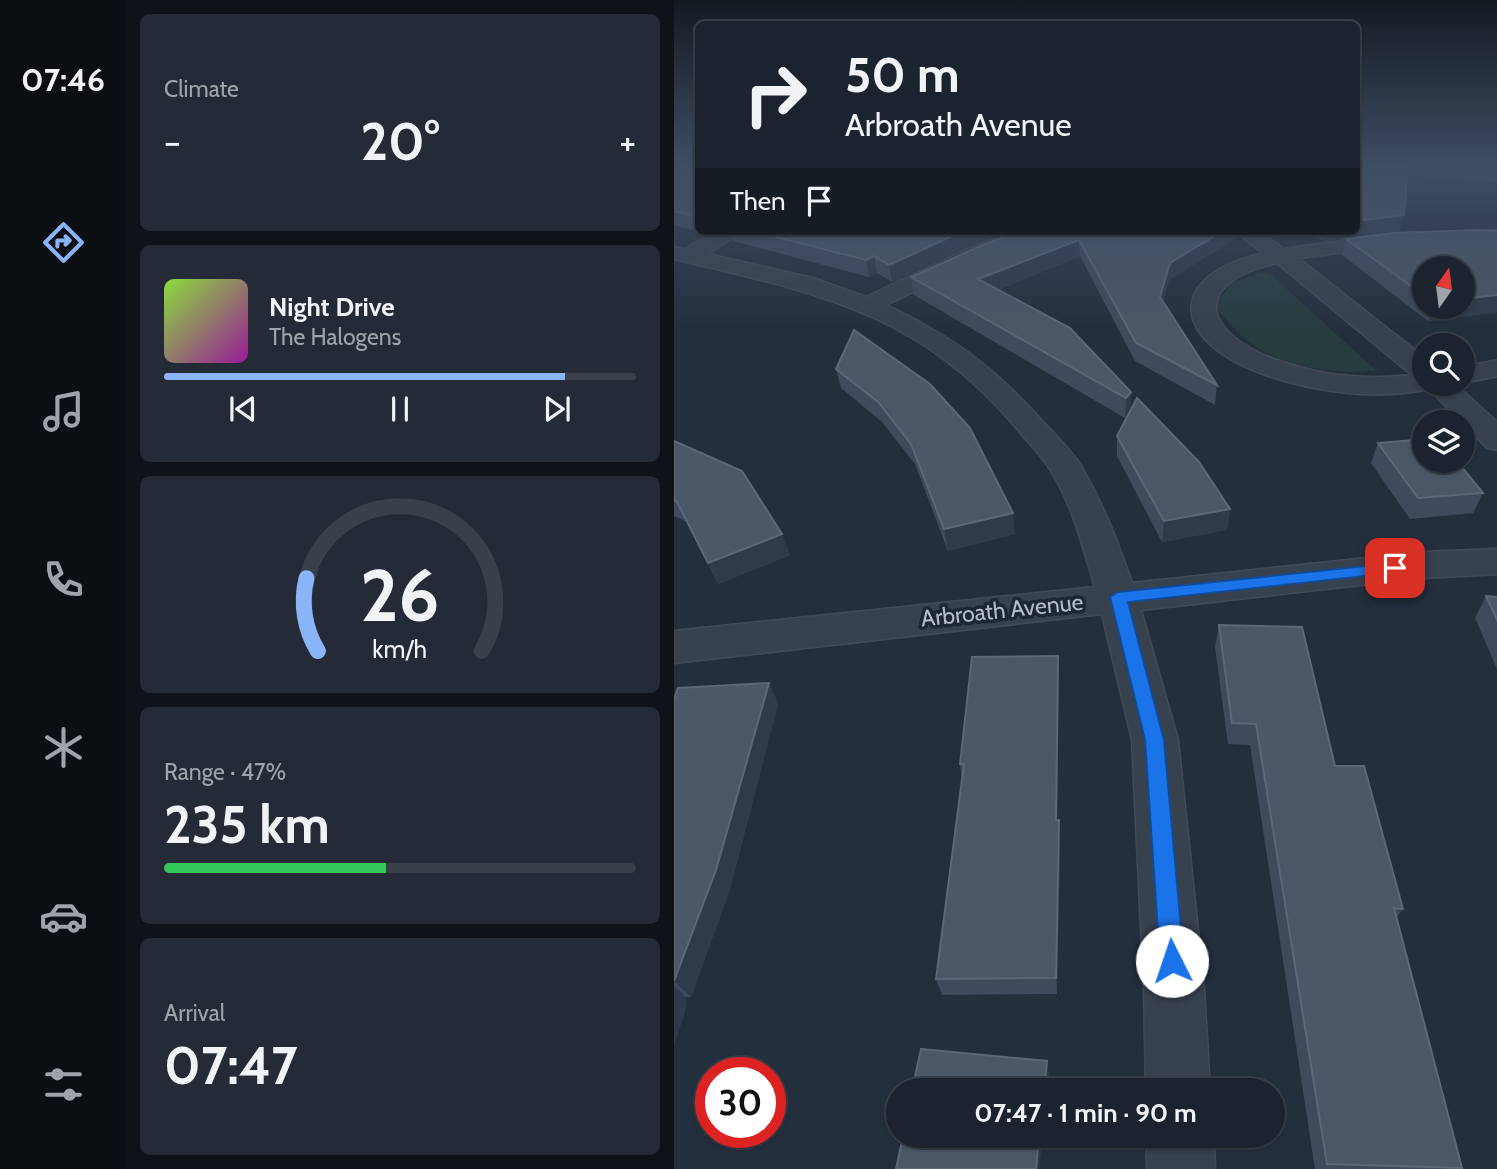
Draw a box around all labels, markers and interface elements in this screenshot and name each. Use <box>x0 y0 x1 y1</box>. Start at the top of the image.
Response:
text: 50 m <box>845 45 960 104</box>
icon: right <box>730 49 821 140</box>
text: 07:46 <box>21 60 105 99</box>
text: Climate <box>164 75 239 103</box>
text: Arbroath Avenue <box>845 105 1072 144</box>
text: 20° <box>360 110 440 173</box>
text: − <box>164 118 181 165</box>
text: + <box>619 118 636 165</box>
icon: arrive <box>800 182 838 220</box>
text: Then <box>730 185 786 217</box>
icon: directions <box>39 218 88 267</box>
north arrow <box>1412 256 1476 318</box>
map controls <box>1412 256 1475 473</box>
text: Night Drive <box>269 291 395 323</box>
text: The Halogens <box>269 323 401 351</box>
button: search <box>1412 333 1475 396</box>
icon: music <box>39 387 88 436</box>
icon: previous <box>224 390 262 428</box>
icon: pause <box>381 390 419 428</box>
icon: next <box>538 390 576 428</box>
button: layers <box>1412 410 1475 473</box>
pin <box>1365 538 1425 598</box>
icon: arrive <box>1376 549 1414 587</box>
text: 26 <box>360 551 440 639</box>
icon: phone <box>39 555 88 604</box>
street label: Arbroath Avenue <box>919 588 1085 632</box>
text: km/h <box>373 633 427 663</box>
icon: climate <box>39 723 88 772</box>
text: Range · 47% <box>164 758 286 786</box>
text: 235 km <box>164 793 330 856</box>
icon: car <box>39 892 88 941</box>
position arrow <box>1135 924 1209 998</box>
text: Arrival <box>164 999 225 1027</box>
text: 07:47 <box>164 1034 298 1097</box>
speed limit sign: 30 <box>695 1057 786 1148</box>
icon: filters <box>39 1060 88 1109</box>
text: 07:47 · 1 min · 90 m <box>974 1097 1197 1129</box>

